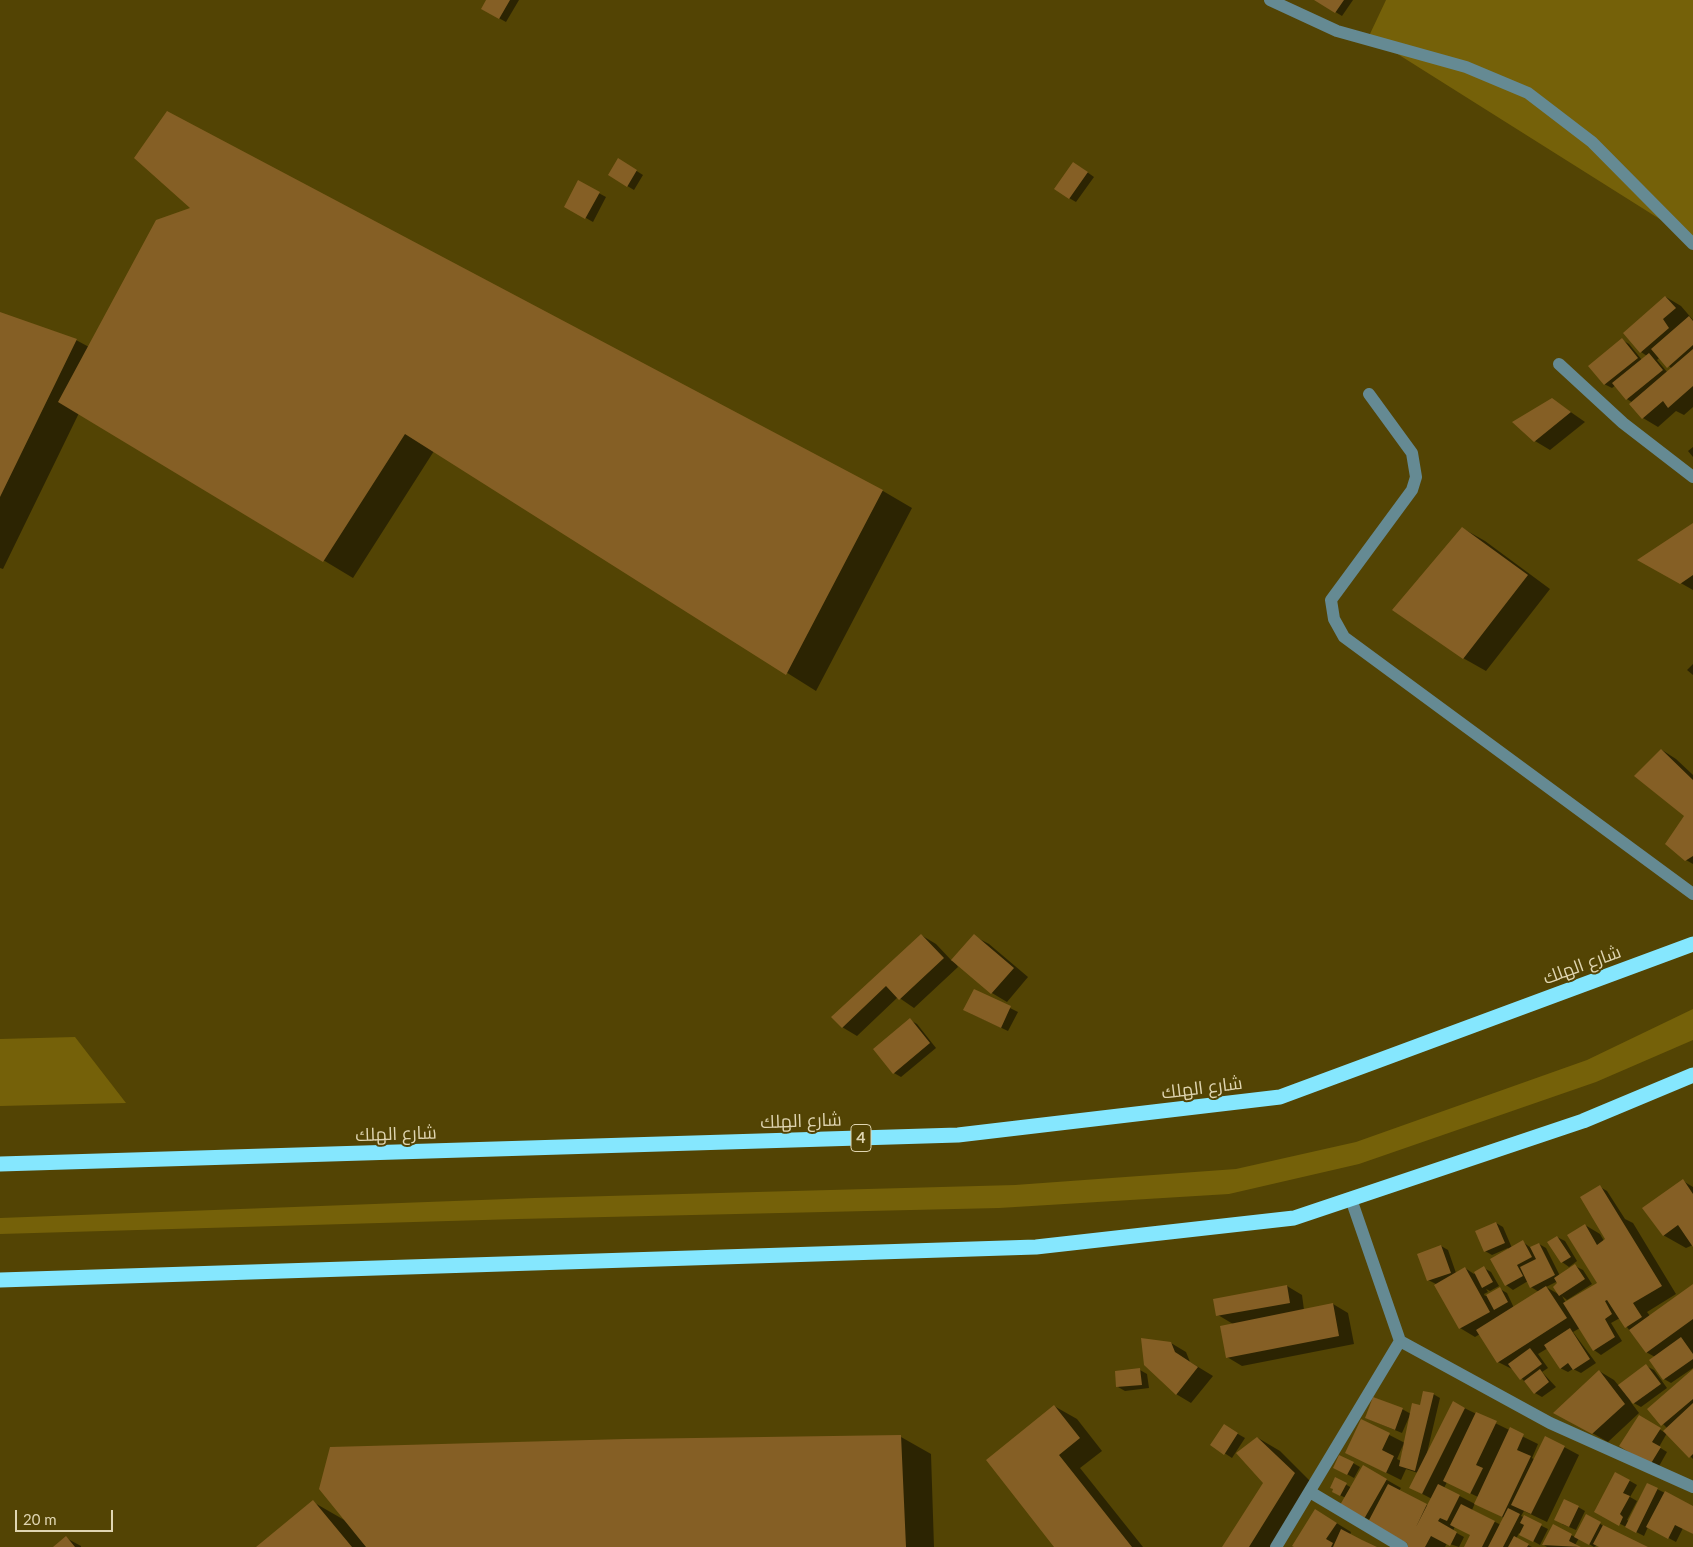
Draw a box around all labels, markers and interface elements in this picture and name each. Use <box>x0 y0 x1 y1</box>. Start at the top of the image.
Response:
street label: شارع الهلك <box>1540 941 1624 989</box>
street label: شارع الهلك <box>1160 1072 1244 1104</box>
street label: شارع الهلك <box>760 1109 842 1133</box>
street label: شارع الهلك <box>355 1122 437 1146</box>
road number: 4 <box>851 1124 871 1152</box>
scale bar <box>18 1500 115 1532</box>
text: 20 m <box>23 1510 57 1528</box>

